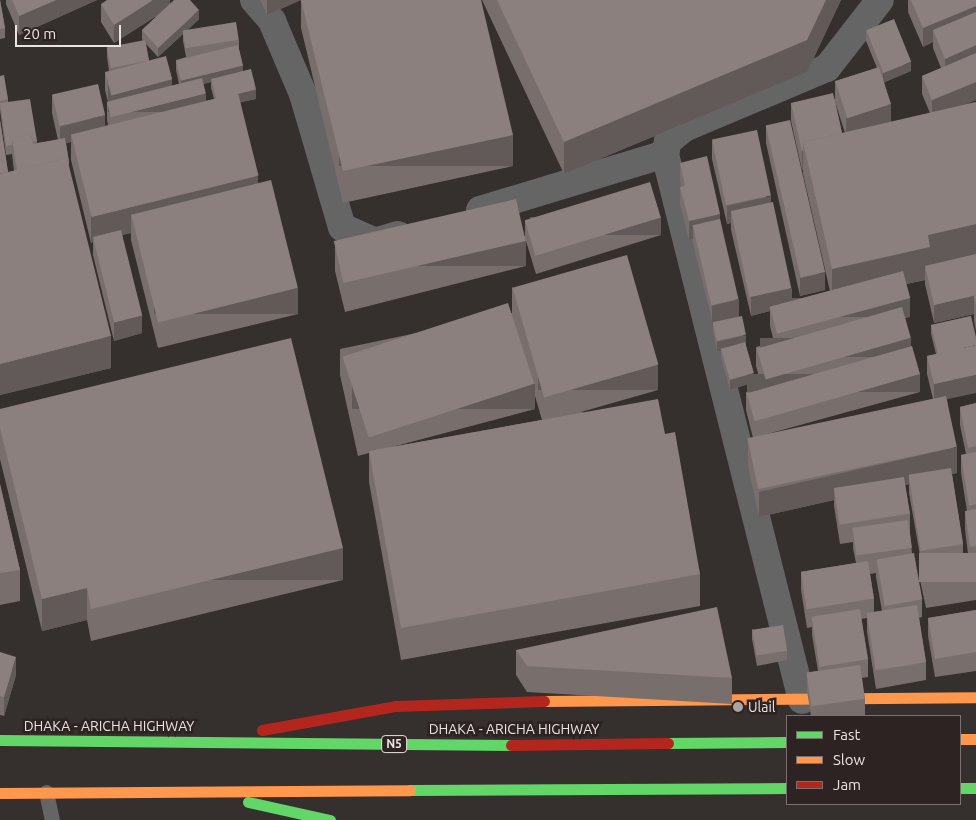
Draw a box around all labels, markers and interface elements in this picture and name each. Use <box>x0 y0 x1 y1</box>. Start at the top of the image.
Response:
scale bar <box>18 15 124 47</box>
text: 20 m <box>23 25 56 42</box>
place label: Ulail <box>748 699 776 715</box>
marker: Ulail <box>732 701 744 713</box>
legend <box>786 715 961 805</box>
street label: DHAKA - ARICHA HIGHWAY <box>24 718 194 734</box>
street label: DHAKA - ARICHA HIGHWAY <box>429 721 599 737</box>
text: Fast <box>833 726 860 743</box>
road number: N5 <box>380 734 408 754</box>
text: Slow <box>833 751 865 768</box>
text: Jam <box>833 776 861 793</box>

